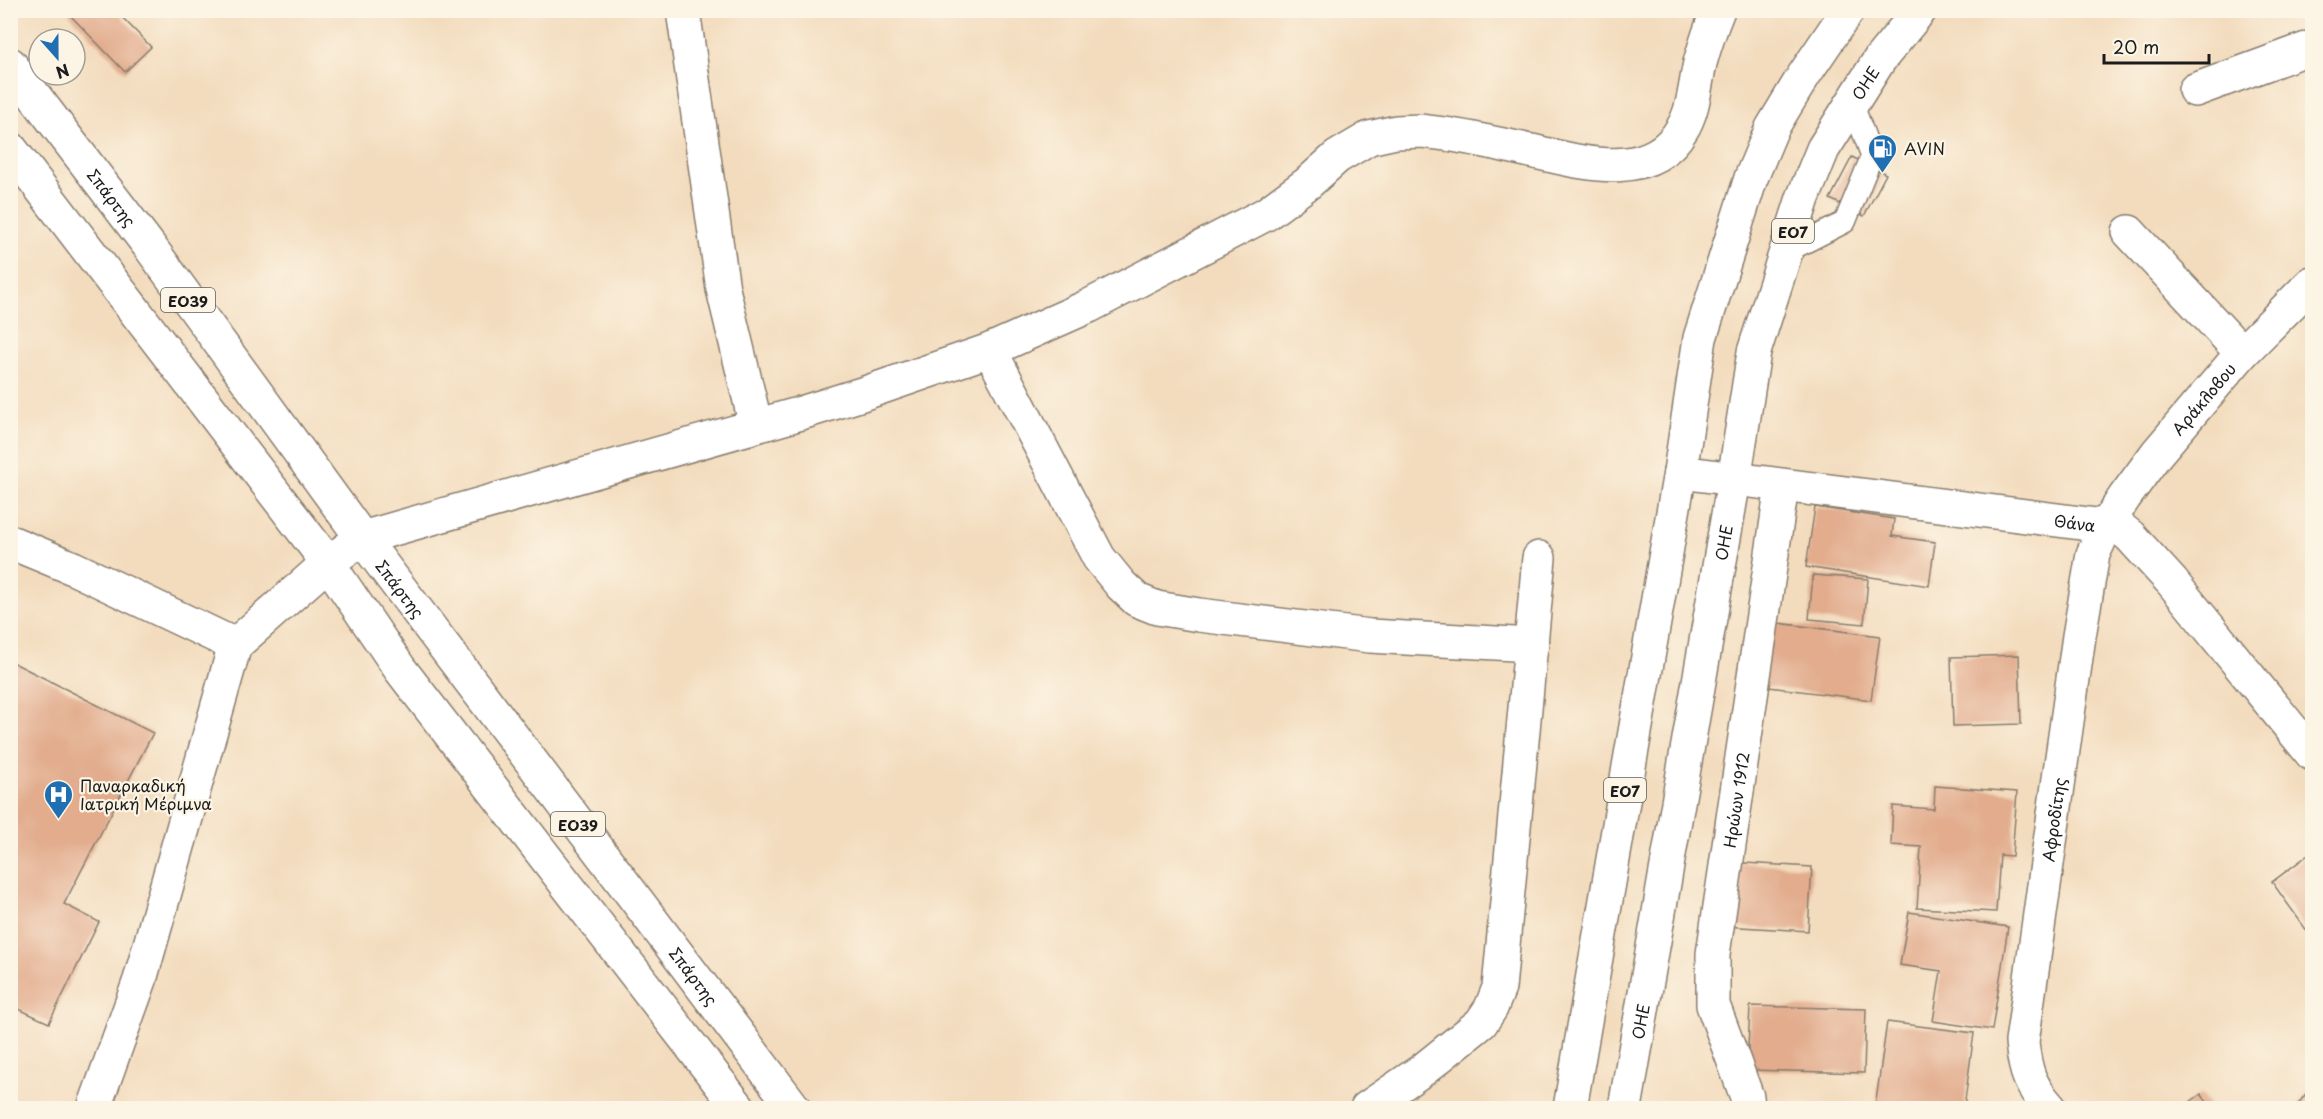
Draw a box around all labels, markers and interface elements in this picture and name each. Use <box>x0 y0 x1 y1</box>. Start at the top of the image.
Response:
north arrow <box>27 27 87 87</box>
scale bar <box>2104 27 2209 65</box>
text: 20 m <box>2113 33 2159 60</box>
text: N <box>53 58 73 85</box>
street label: ΟΗΕ <box>1845 61 1885 104</box>
fuel station icon: AVIN <box>1867 132 1899 174</box>
place label: AVIN <box>1904 136 1945 160</box>
street label: Σπάρτης <box>82 163 142 231</box>
road number: ΕΟ7 <box>1772 219 1814 243</box>
road number: ΕΟ39 <box>161 288 215 312</box>
street label: Αράκλοβου <box>2166 357 2241 440</box>
street label: Θάνα <box>2053 508 2097 537</box>
street label: ΟΗΕ <box>1708 523 1738 562</box>
street label: Σπάρτης <box>370 555 430 623</box>
street label: Ηρώων 1912 <box>1717 750 1755 849</box>
place label: Παναρκαδική Ιατρική Μέριμνα <box>80 773 212 815</box>
street label: Αφροδίτης <box>2035 776 2071 863</box>
hospital icon: Παναρκαδική Ιατρική Μέριμνα <box>43 778 75 820</box>
road number: ΕΟ7 <box>1604 778 1646 802</box>
road number: ΕΟ39 <box>551 812 605 836</box>
street label: Σπάρτης <box>664 942 724 1010</box>
street label: ΟΗΕ <box>1625 1001 1655 1041</box>

